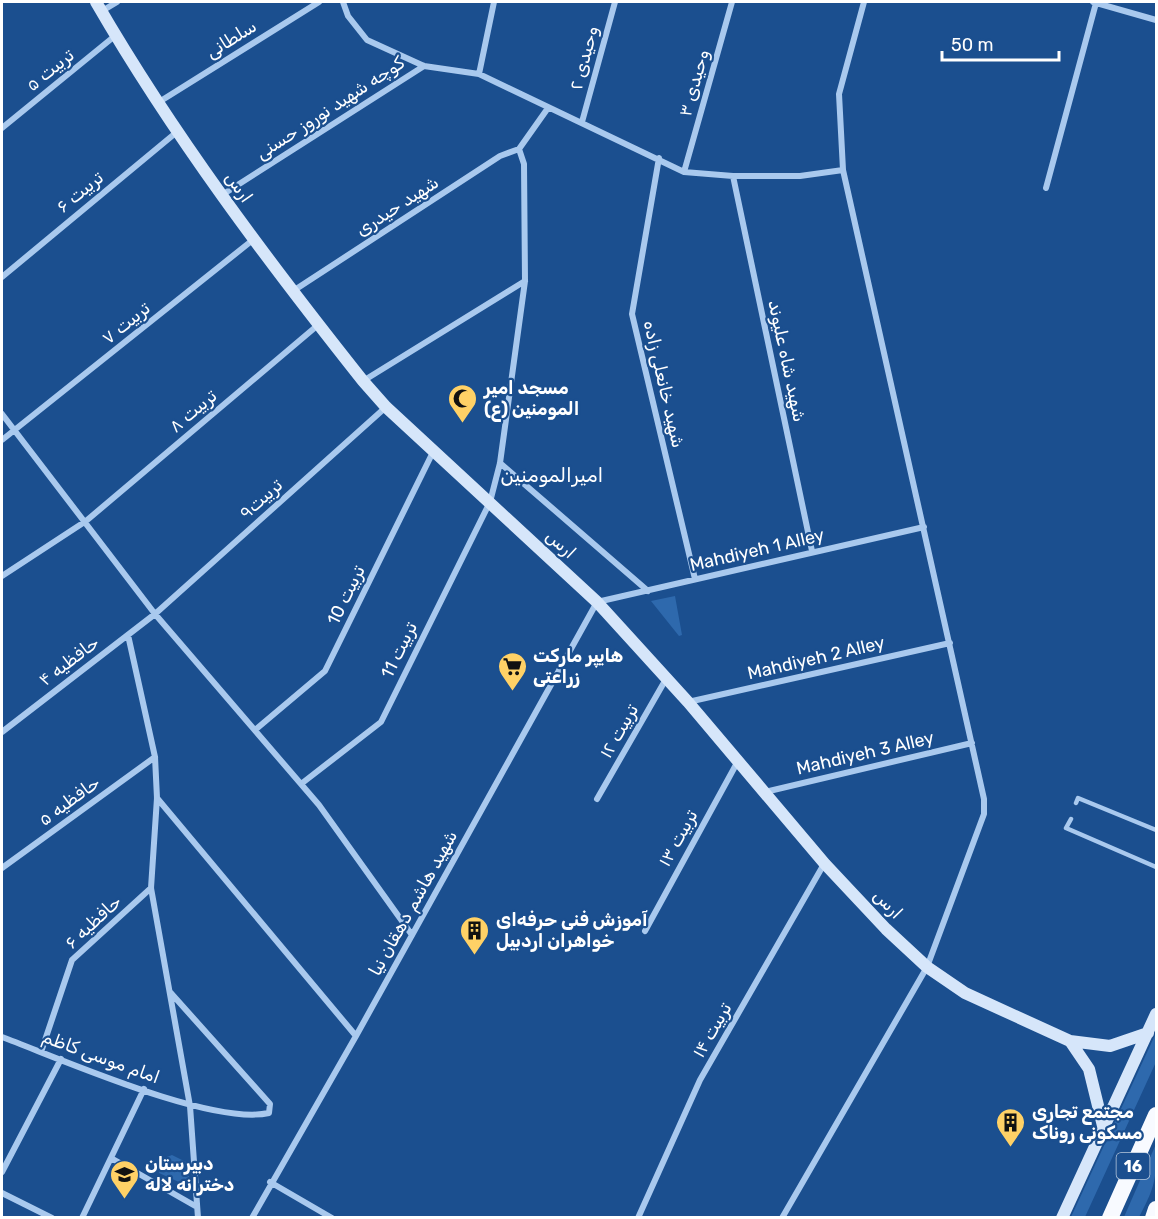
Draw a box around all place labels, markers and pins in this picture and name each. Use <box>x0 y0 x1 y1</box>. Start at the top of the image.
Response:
place label: مسجد امیر المومنین (ع) <box>483 377 579 422</box>
mosque icon: مسجد امیر المومنین (ع) <box>447 382 479 424</box>
place label: هایپر مارکت زراعتی <box>533 645 623 688</box>
supermarket icon: هایپر مارکت زراعتی <box>496 650 528 692</box>
place label: آموزش فنی حرفه‌ای خواهران اردبیل <box>496 909 648 952</box>
building icon: آموزش فنی حرفه‌ای خواهران اردبیل <box>459 914 491 956</box>
place label: مجتمع تجاری مسکونی روناک <box>1032 1101 1143 1144</box>
building icon: مجتمع تجاری مسکونی روناک <box>995 1106 1027 1148</box>
place label: دبیرستان دخترانه لاله <box>145 1153 234 1196</box>
school or university icon: دبیرستان دخترانه لاله <box>108 1158 140 1200</box>

